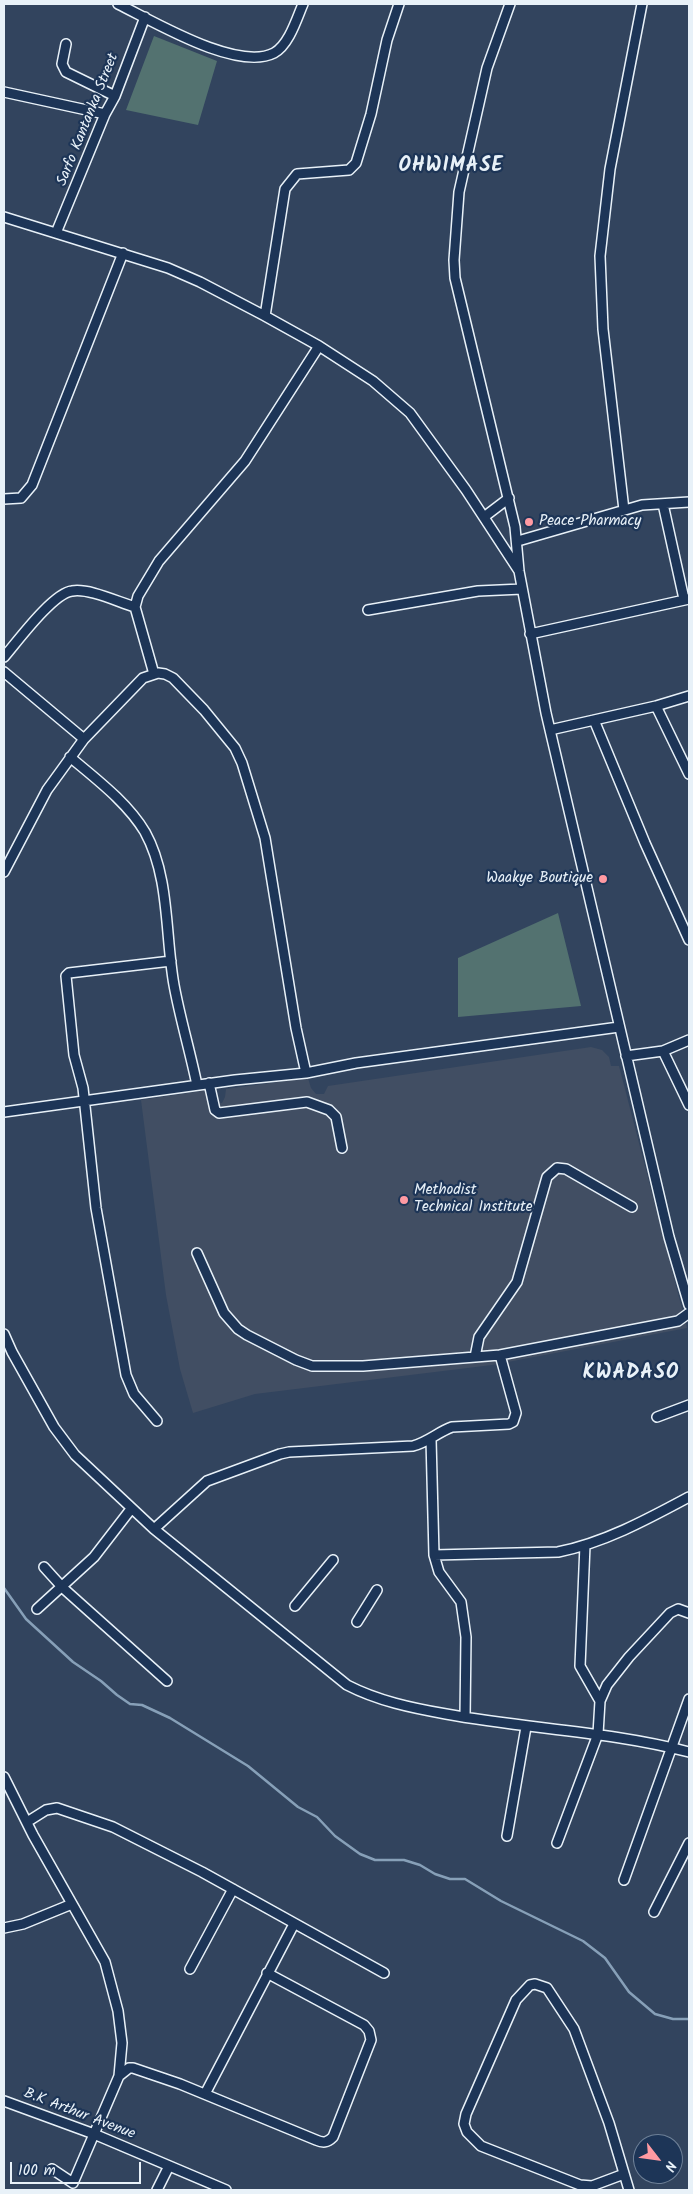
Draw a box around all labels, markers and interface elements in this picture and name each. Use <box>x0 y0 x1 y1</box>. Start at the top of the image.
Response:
street label: Sarfo Kantanka Street <box>54 51 124 189</box>
district label: OHWIMASE <box>397 156 505 180</box>
place label: Peace Pharmacy <box>539 513 641 531</box>
marker: Peace Pharmacy <box>523 516 535 528</box>
place label: Waakye Boutique <box>486 870 593 888</box>
marker: Waakye Boutique <box>597 873 609 885</box>
place label: Methodist Technical Institute <box>414 1182 532 1217</box>
marker: Methodist Technical Institute <box>398 1194 410 1206</box>
district label: KWADASO <box>582 1363 680 1387</box>
street label: B.K Arthur Avenue <box>21 2085 137 2145</box>
north arrow <box>633 2134 683 2184</box>
scale bar <box>12 2152 144 2184</box>
text: N <box>658 2157 682 2175</box>
text: 100 m <box>18 2159 56 2183</box>

